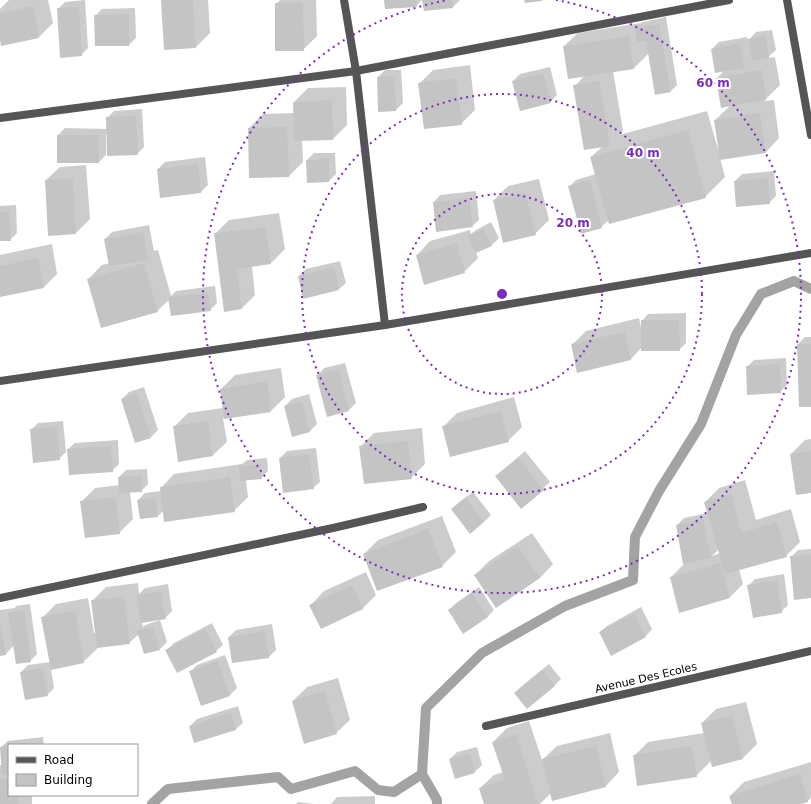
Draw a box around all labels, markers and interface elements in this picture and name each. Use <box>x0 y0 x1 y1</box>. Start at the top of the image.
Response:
text: 60 m <box>696 76 730 90</box>
text: 40 m <box>626 146 660 160</box>
text: 20 m <box>556 216 590 230</box>
centre of rings <box>495 287 509 301</box>
street label: Avenue Des Ecoles <box>594 660 698 696</box>
legend <box>8 744 138 796</box>
text: Road <box>44 753 74 767</box>
text: Building <box>44 773 93 787</box>

